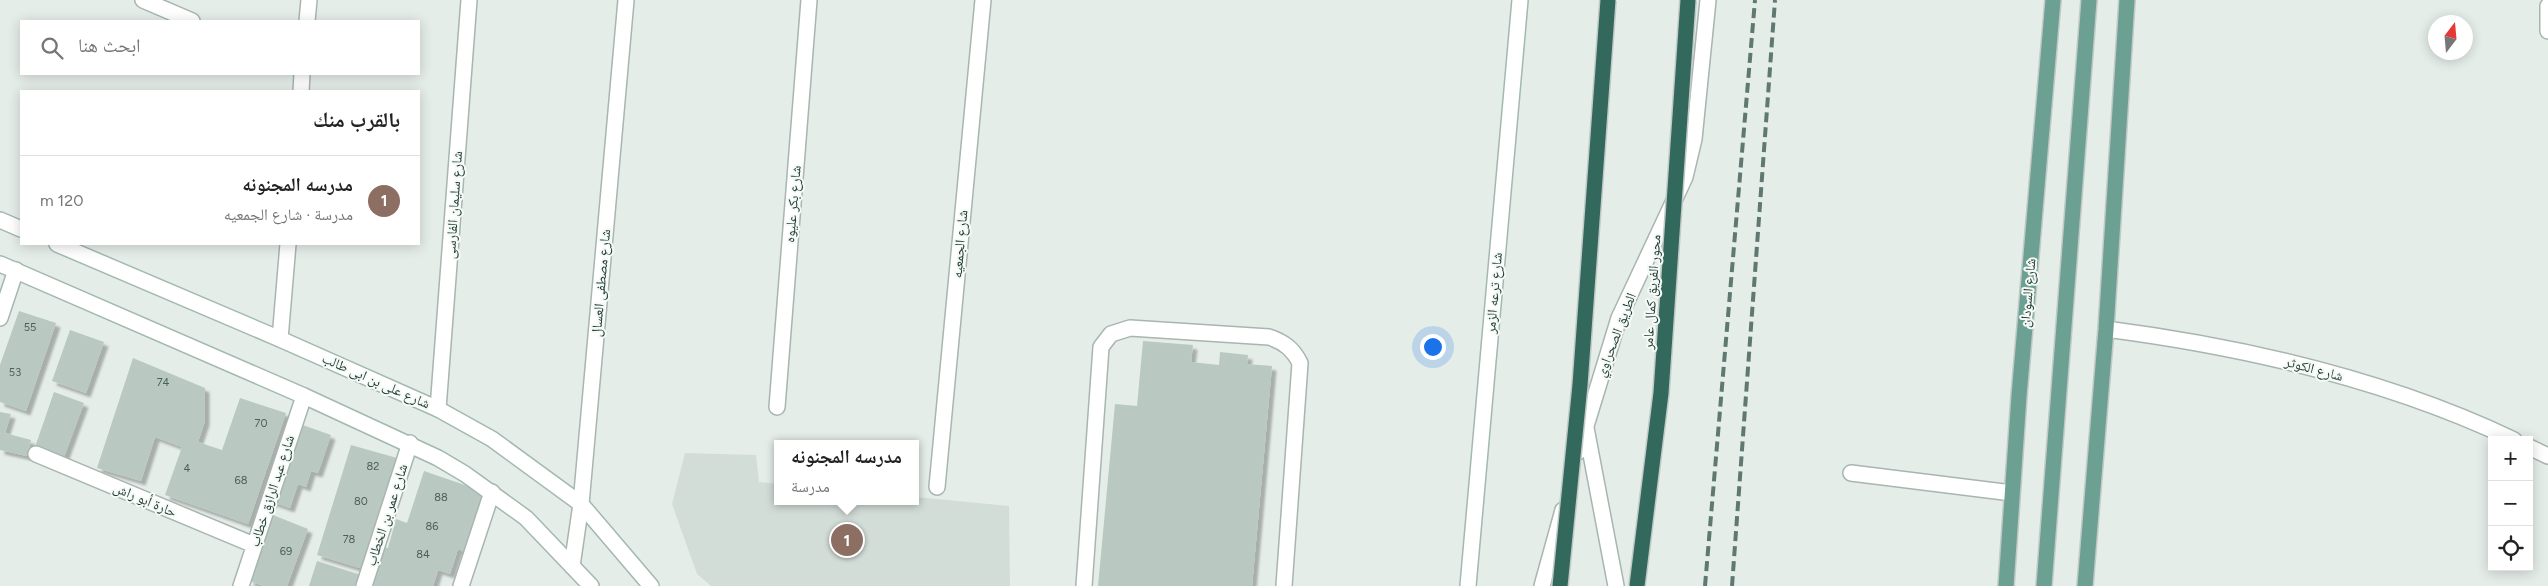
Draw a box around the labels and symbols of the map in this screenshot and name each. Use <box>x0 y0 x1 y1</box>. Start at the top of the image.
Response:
north arrow <box>2428 15 2473 60</box>
street label: شارع سليمان الفارسى <box>442 150 467 260</box>
street label: شارع بكر عليوه <box>781 165 806 243</box>
street label: شارع الجمعيه <box>949 209 972 279</box>
street label: شارع مصطفى العسال <box>588 229 615 338</box>
street label: محور الفريق كمال عامر <box>1639 234 1665 351</box>
street label: شارع ترعه الزمر <box>1482 252 1507 335</box>
street label: شارع السودان <box>2017 258 2040 328</box>
street label: الطريق الصحراوي <box>1592 291 1642 380</box>
house number: 55 <box>24 321 36 334</box>
your location <box>1420 334 1446 360</box>
street label: شارع على بن ابى طالب <box>319 350 433 413</box>
street label: شارع الكوثر <box>2282 353 2345 386</box>
house number: 53 <box>9 366 21 379</box>
house number: 74 <box>157 376 170 389</box>
house number: 70 <box>255 417 267 430</box>
street label: شارع عبد الرازق خطاب <box>246 433 299 549</box>
house number: 82 <box>367 460 379 473</box>
house number: 4 <box>184 462 191 475</box>
street label: شارع عمر بن الخطاب <box>362 462 412 568</box>
house number: 68 <box>235 474 248 487</box>
street label: حارة أبو راش <box>111 479 179 521</box>
house number: 88 <box>434 491 448 504</box>
house number: 80 <box>354 495 368 508</box>
house number: 86 <box>426 520 438 533</box>
pin: 1 <box>831 521 863 559</box>
house number: 78 <box>343 533 356 546</box>
house number: 69 <box>280 545 292 558</box>
house number: 84 <box>416 548 430 561</box>

